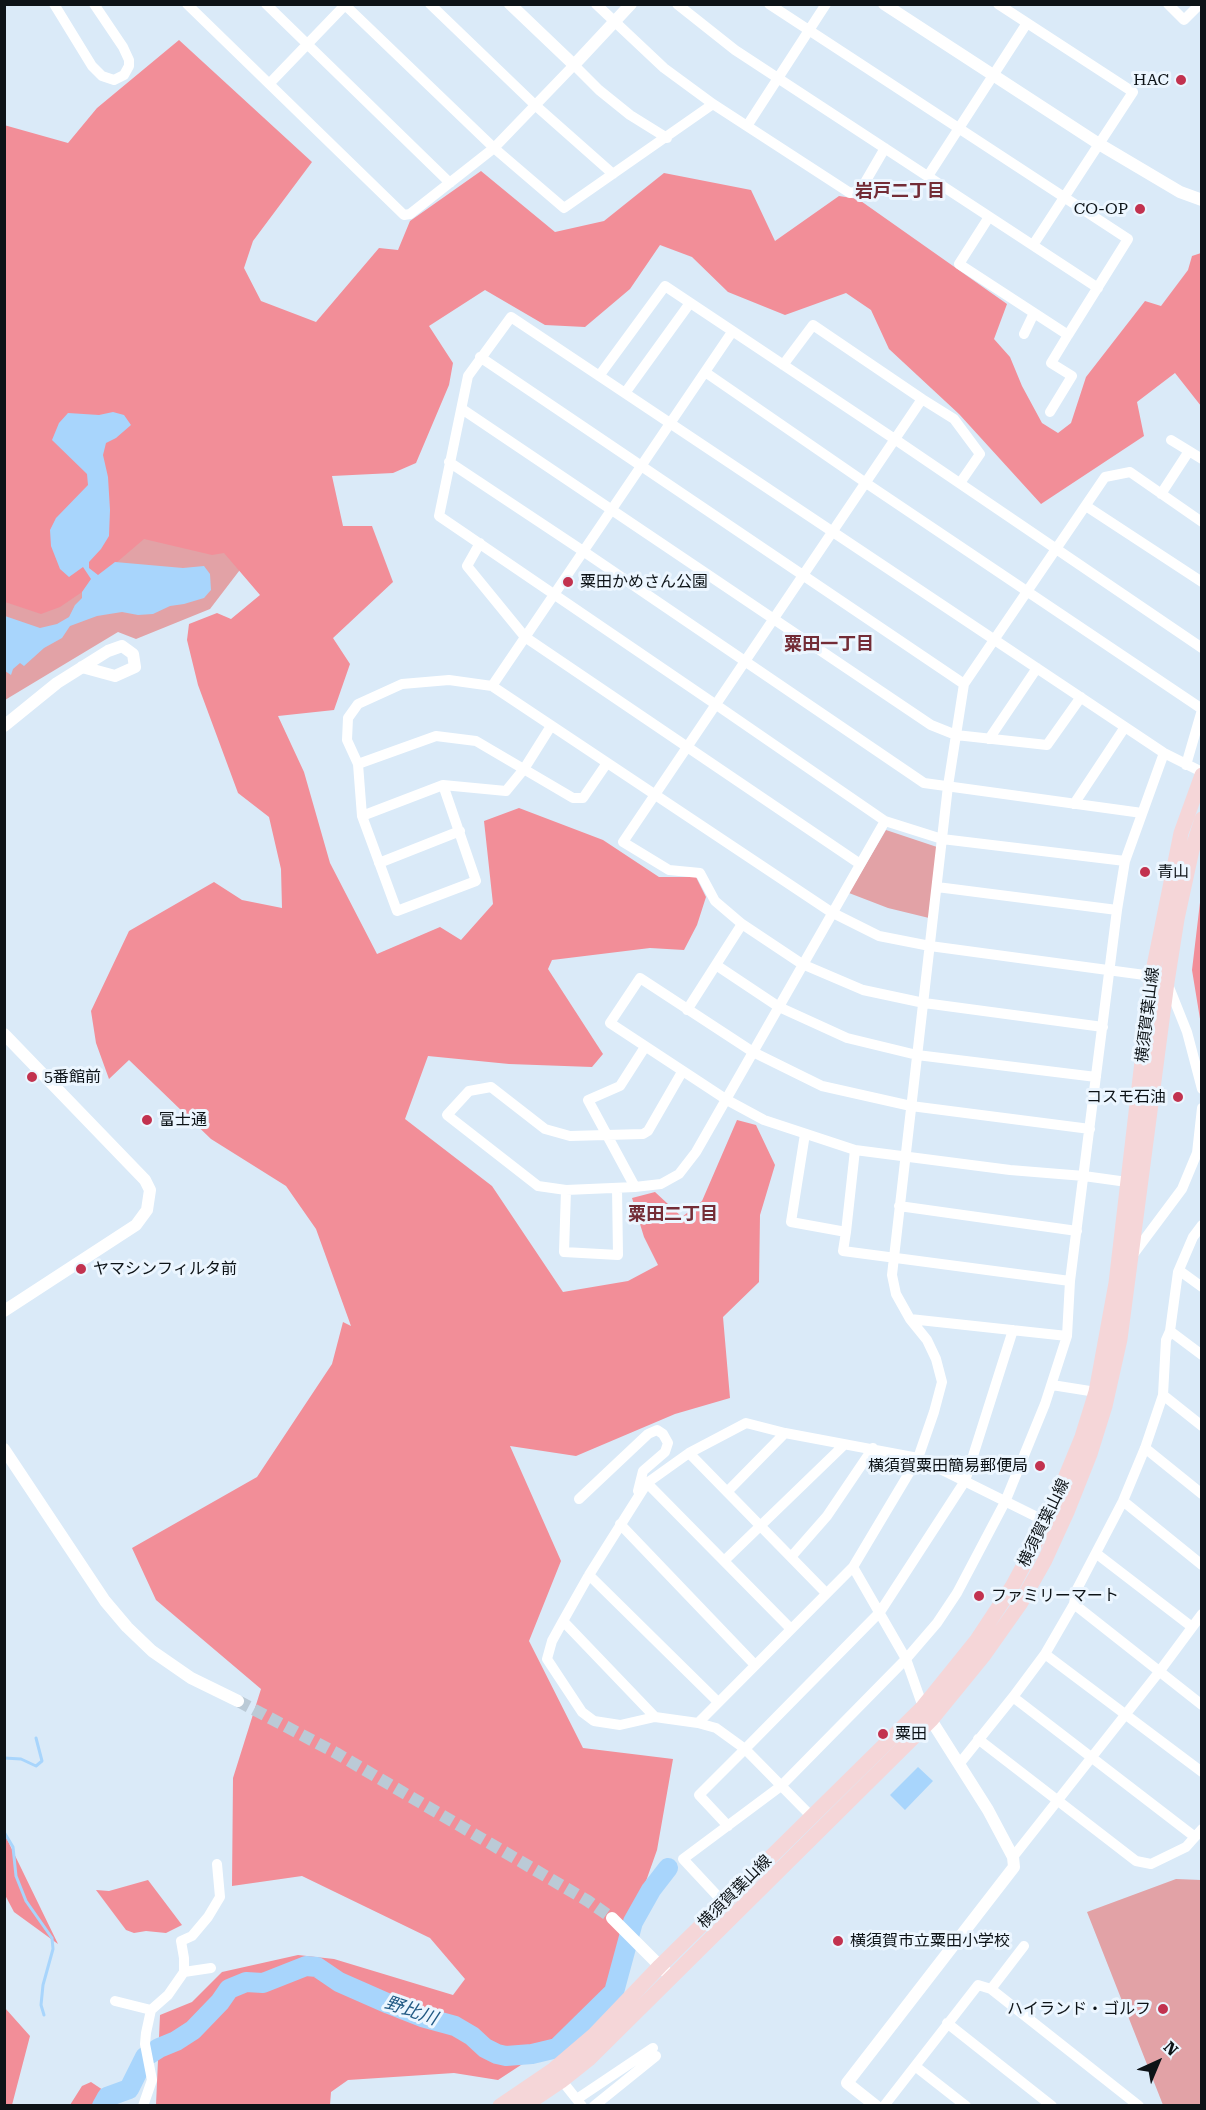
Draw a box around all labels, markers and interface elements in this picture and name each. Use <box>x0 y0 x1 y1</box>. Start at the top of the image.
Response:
place label: HAC <box>1133 70 1169 90</box>
marker: HAC <box>1174 73 1188 87</box>
district label: 岩戸二丁目 <box>855 181 945 203</box>
place label: CO-OP <box>1074 199 1128 219</box>
marker: CO-OP <box>1133 202 1147 216</box>
place label: 粟田かめさん公園 <box>580 572 708 592</box>
marker: 粟田かめさん公園 <box>561 575 575 589</box>
district label: 粟田一丁目 <box>784 634 874 656</box>
place label: 青山 <box>1157 862 1189 882</box>
marker: 青山 <box>1138 865 1152 879</box>
street label: 横須賀葉山線 <box>1133 966 1163 1064</box>
place label: 5番館前 <box>44 1067 101 1087</box>
marker: 5番館前 <box>25 1070 39 1084</box>
place label: コスモ石油 <box>1086 1087 1166 1107</box>
marker: コスモ石油 <box>1171 1090 1185 1104</box>
place label: 富士通 <box>159 1110 207 1130</box>
marker: 富士通 <box>140 1113 154 1127</box>
district label: 粟田二丁目 <box>628 1204 718 1226</box>
place label: ヤマシンフィルタ前 <box>93 1259 237 1279</box>
marker: ヤマシンフィルタ前 <box>74 1262 88 1276</box>
place label: 横須賀粟田簡易郵便局 <box>868 1456 1028 1476</box>
marker: 横須賀粟田簡易郵便局 <box>1033 1459 1047 1473</box>
street label: 横須賀葉山線 <box>1014 1476 1074 1570</box>
place label: ファミリーマート <box>991 1586 1119 1606</box>
marker: ファミリーマート <box>972 1589 986 1603</box>
place label: 粟田 <box>895 1724 927 1744</box>
marker: 粟田 <box>876 1727 890 1741</box>
street label: 横須賀葉山線 <box>694 1851 776 1933</box>
place label: 横須賀市立粟田小学校 <box>850 1931 1010 1951</box>
marker: 横須賀市立粟田小学校 <box>831 1934 845 1948</box>
water label: 野比川 <box>382 1992 440 2030</box>
place label: ハイランド・ゴルフ <box>1007 1999 1151 2019</box>
marker: ハイランド・ゴルフ <box>1156 2002 1170 2016</box>
north arrow <box>1128 2032 1188 2092</box>
text: N <box>1160 2038 1182 2060</box>

